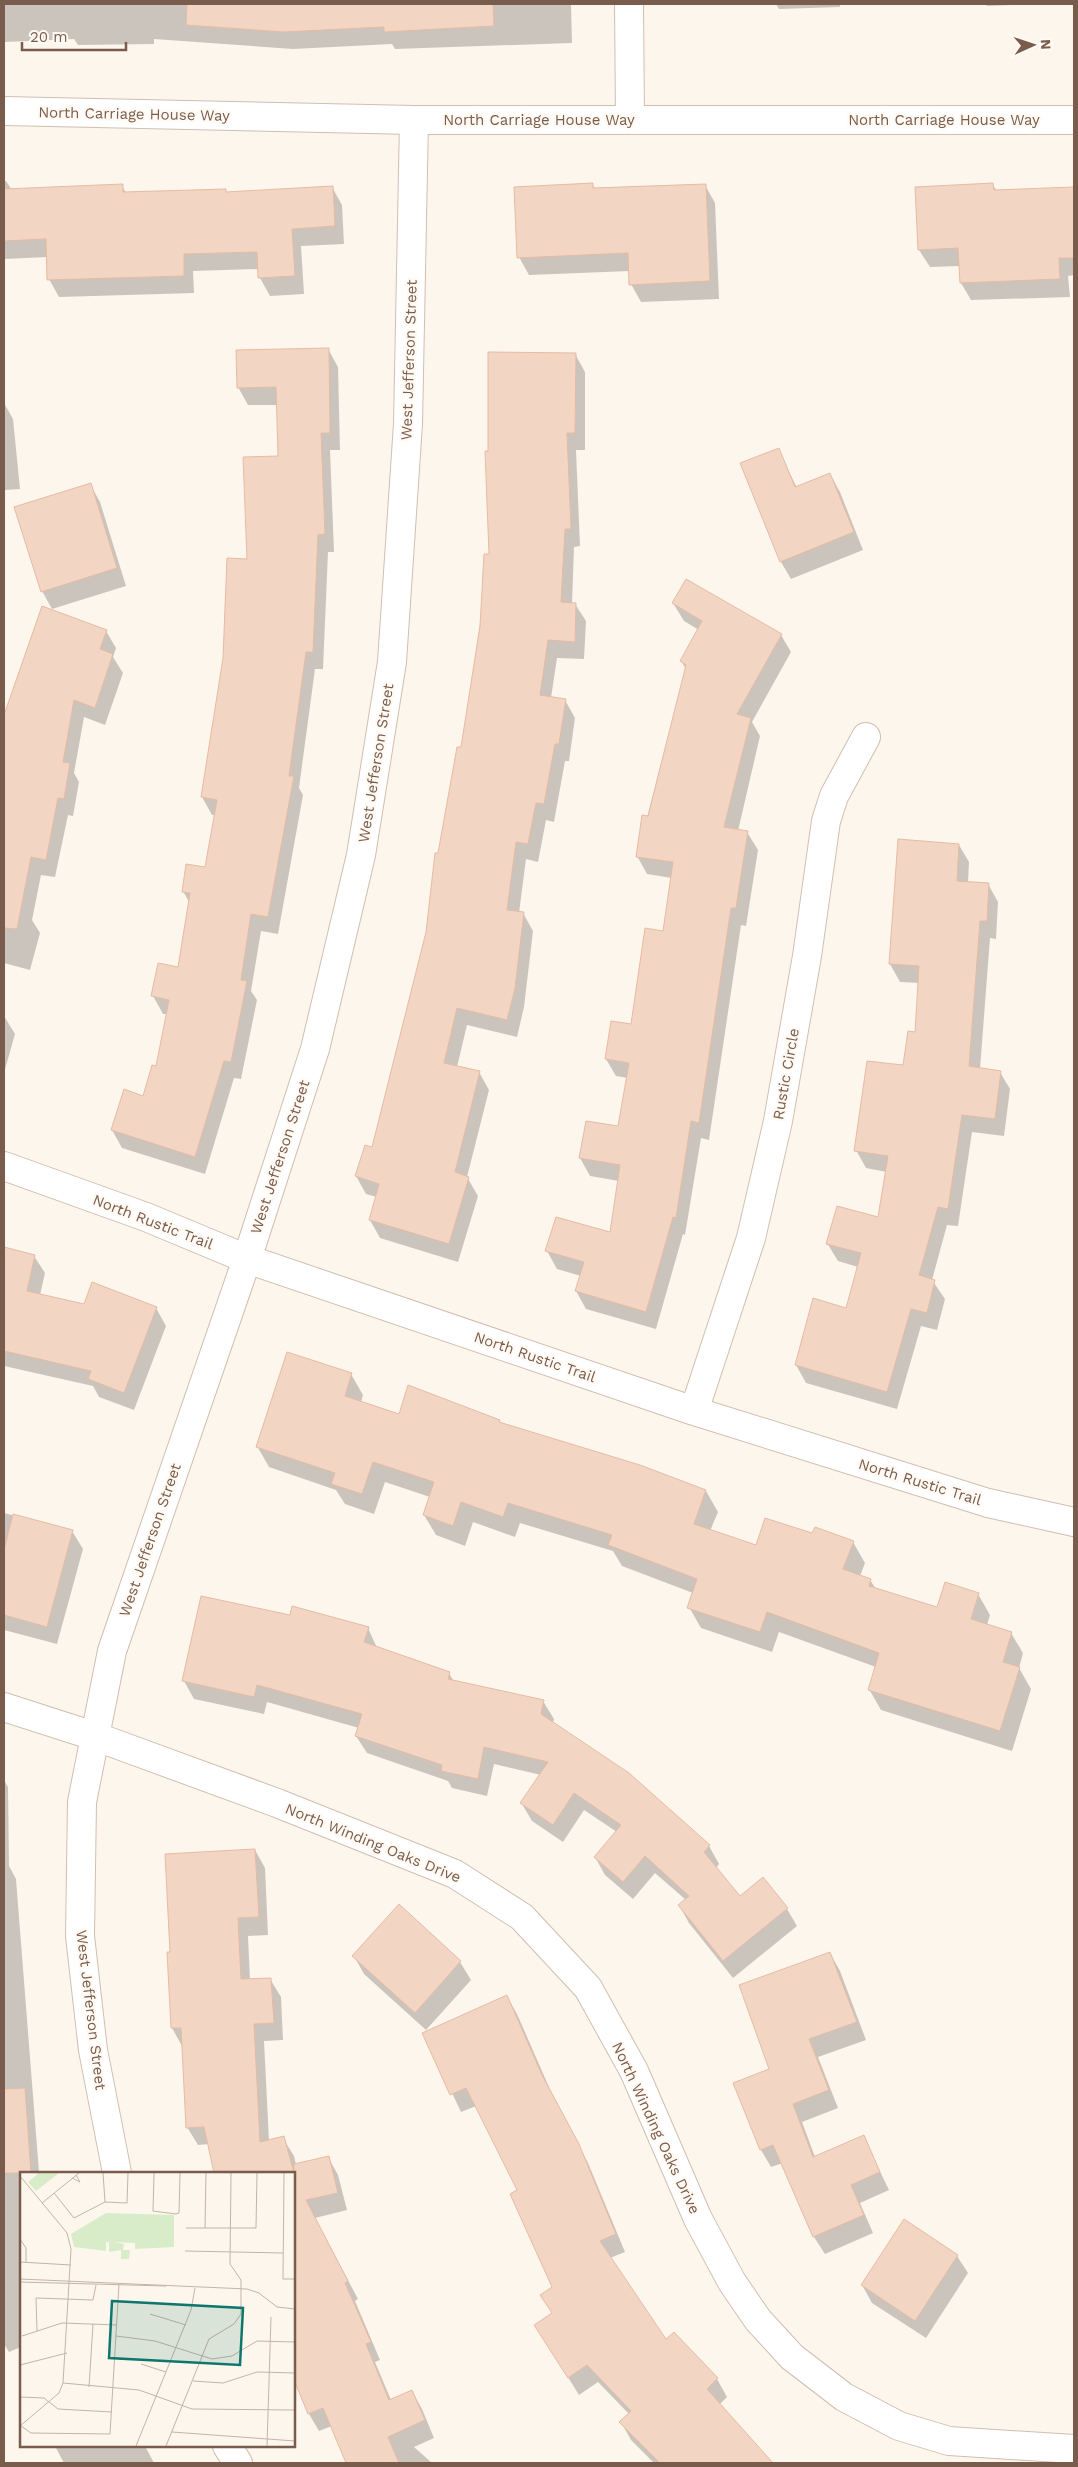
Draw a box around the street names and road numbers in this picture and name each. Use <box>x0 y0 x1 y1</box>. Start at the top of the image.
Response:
street label: North Carriage House Way <box>38 103 230 125</box>
street label: North Carriage House Way <box>443 111 635 129</box>
street label: North Carriage House Way <box>848 111 1040 129</box>
street label: West Jefferson Street <box>397 279 421 441</box>
street label: West Jefferson Street <box>355 681 398 844</box>
street label: Rustic Circle <box>769 1027 803 1121</box>
street label: West Jefferson Street <box>247 1077 314 1236</box>
street label: North Rustic Trail <box>90 1191 216 1253</box>
street label: North Rustic Trail <box>472 1328 599 1386</box>
street label: North Rustic Trail <box>856 1455 984 1509</box>
street label: West Jefferson Street <box>115 1460 185 1619</box>
street label: North Winding Oaks Drive <box>283 1799 463 1887</box>
street label: West Jefferson Street <box>72 1929 110 2092</box>
street label: North Winding Oaks Drive <box>608 2039 704 2217</box>

